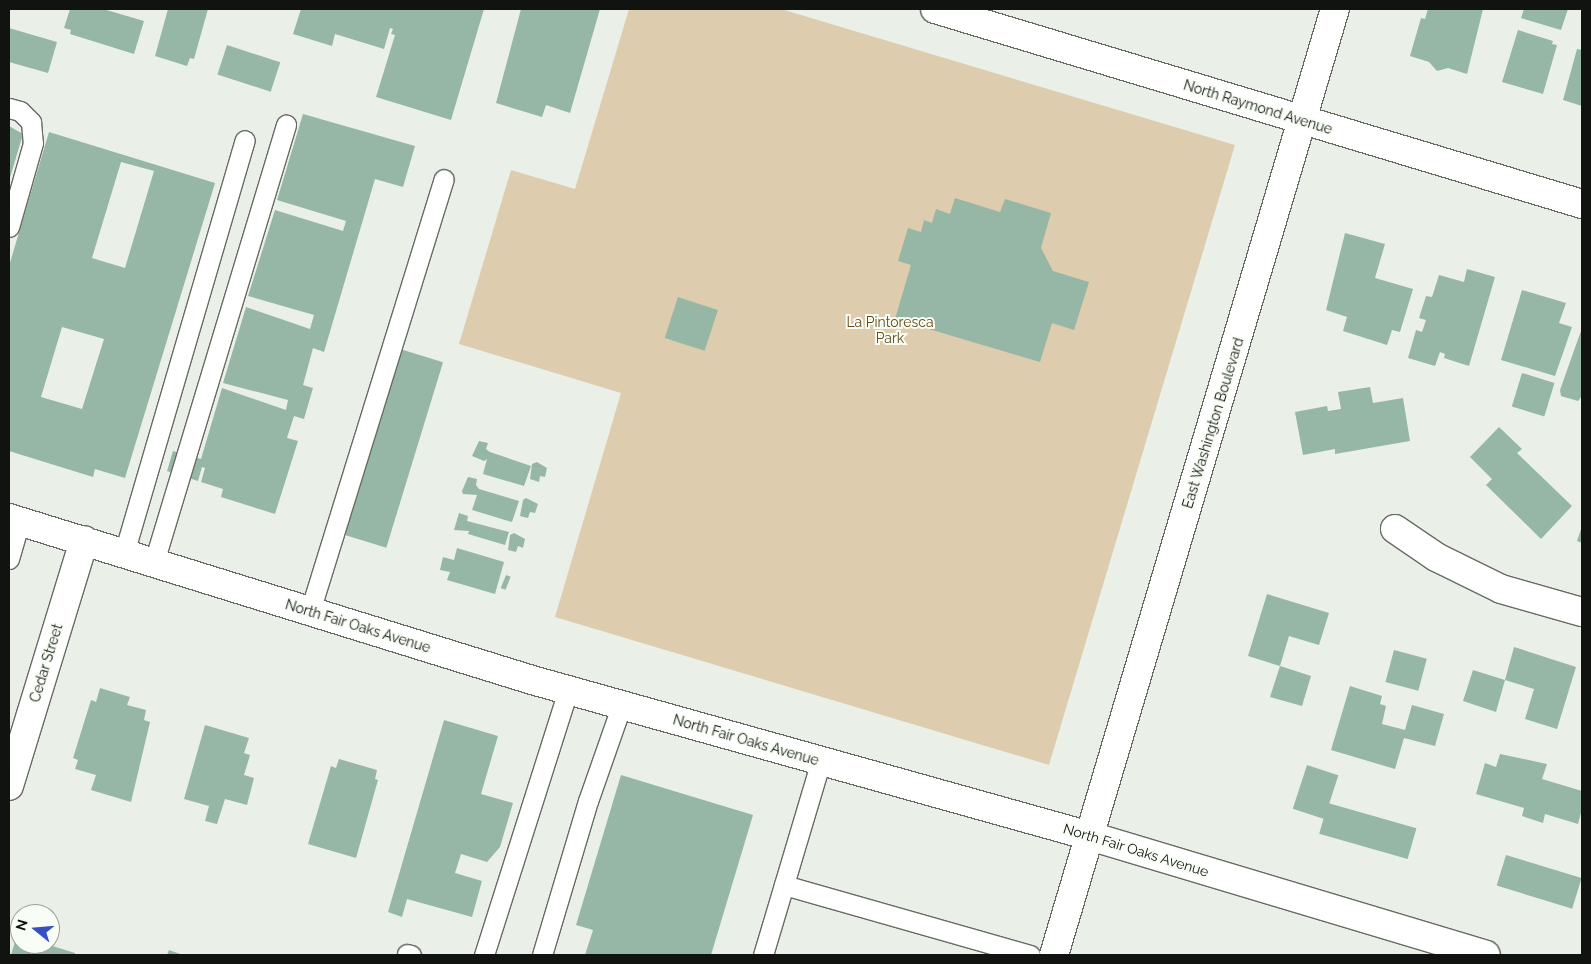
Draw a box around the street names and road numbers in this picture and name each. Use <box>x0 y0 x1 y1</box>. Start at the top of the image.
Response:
street label: North Raymond Avenue <box>1181 76 1335 138</box>
street label: East Washington Boulevard <box>1179 335 1247 511</box>
street label: North Fair Oaks Avenue <box>283 596 433 656</box>
street label: Cedar Street <box>26 622 66 704</box>
street label: North Fair Oaks Avenue <box>671 711 821 769</box>
street label: North Fair Oaks Avenue <box>1061 820 1211 880</box>

